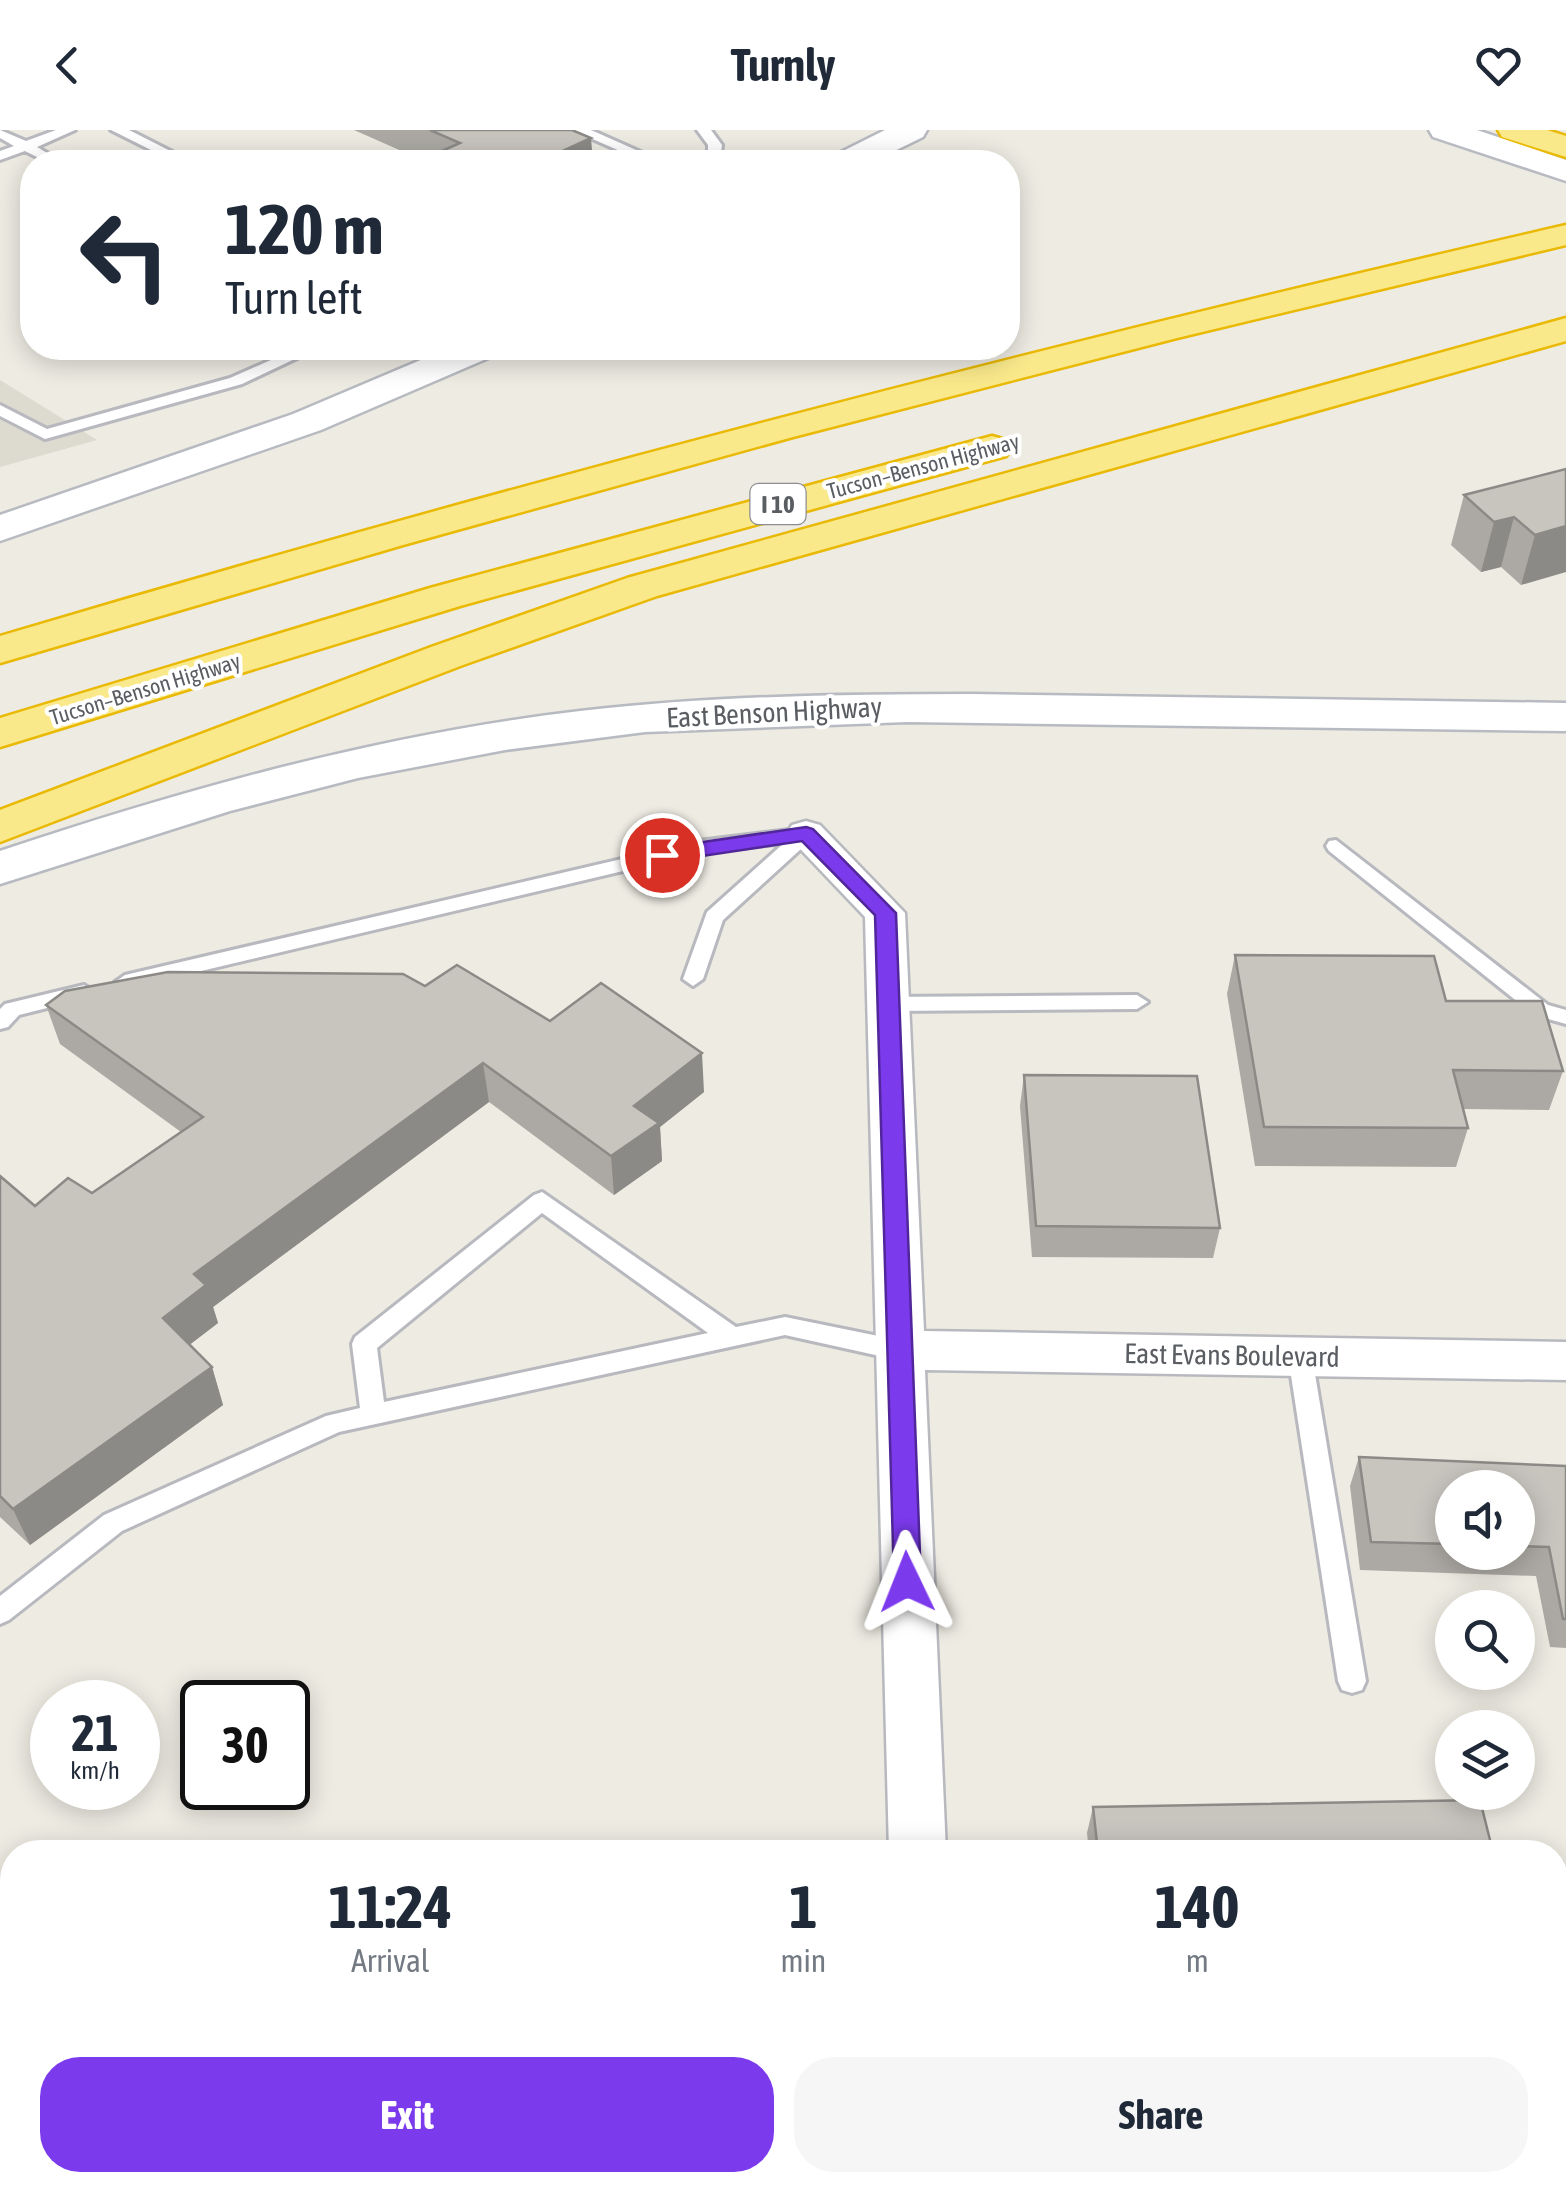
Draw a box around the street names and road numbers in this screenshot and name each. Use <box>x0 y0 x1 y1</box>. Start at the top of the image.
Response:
street label: Tucson–Benson Highway <box>824 428 1022 504</box>
road number: I 10 <box>750 484 806 524</box>
street label: Tucson–Benson Highway <box>47 648 243 730</box>
street label: East Benson Highway <box>665 690 883 734</box>
street label: East Evans Boulevard <box>1124 1337 1340 1373</box>

